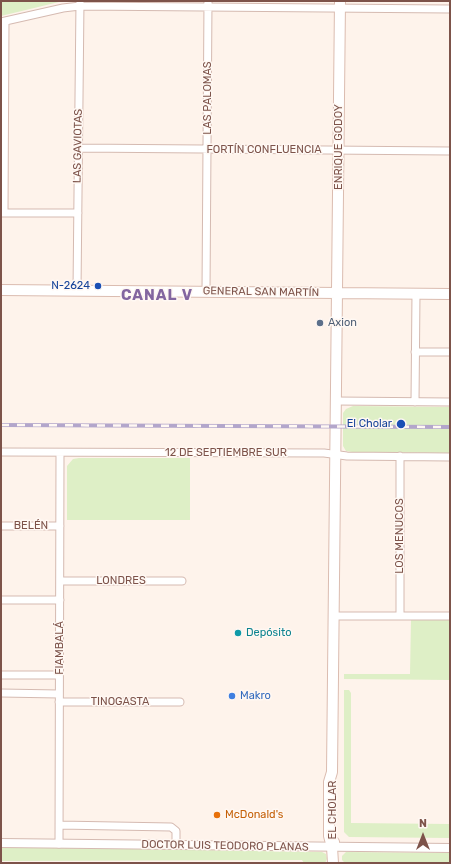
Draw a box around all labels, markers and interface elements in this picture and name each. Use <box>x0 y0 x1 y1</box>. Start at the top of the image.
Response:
street label: LAS PALOMAS <box>201 61 215 135</box>
street label: ENRIQUE GODOY <box>332 104 346 190</box>
street label: LAS GAVIOTAS <box>71 109 85 183</box>
street label: FORTÍN CONFLUENCIA <box>206 143 322 157</box>
place label: N-2624 <box>51 279 90 293</box>
marker: N-2624 <box>93 281 103 291</box>
street label: GENERAL SAN MARTÍN <box>203 284 319 300</box>
district label: CANAL V <box>121 287 193 305</box>
place label: Axion <box>328 316 357 330</box>
marker: Axion <box>315 318 325 328</box>
place label: El Cholar <box>347 417 392 431</box>
marker: El Cholar <box>395 418 407 430</box>
street label: 12 DE SEPTIEMBRE SUR <box>165 446 287 460</box>
street label: LOS MENUCOS <box>393 498 407 574</box>
street label: BELÉN <box>14 519 48 533</box>
street label: LONDRES <box>96 574 146 588</box>
street label: FIAMBALÁ <box>53 621 67 675</box>
place label: Depósito <box>246 626 291 640</box>
marker: Depósito <box>233 628 243 638</box>
place label: Makro <box>240 689 271 703</box>
marker: Makro <box>227 691 237 701</box>
street label: TINOGASTA <box>91 695 149 709</box>
street label: EL CHOLAR <box>326 781 340 839</box>
place label: McDonald's <box>225 808 283 822</box>
marker: McDonald's <box>212 810 222 820</box>
north arrow <box>403 816 443 856</box>
text: N <box>419 817 427 830</box>
street label: DOCTOR LUIS TEODORO PLANAS <box>141 838 309 854</box>

